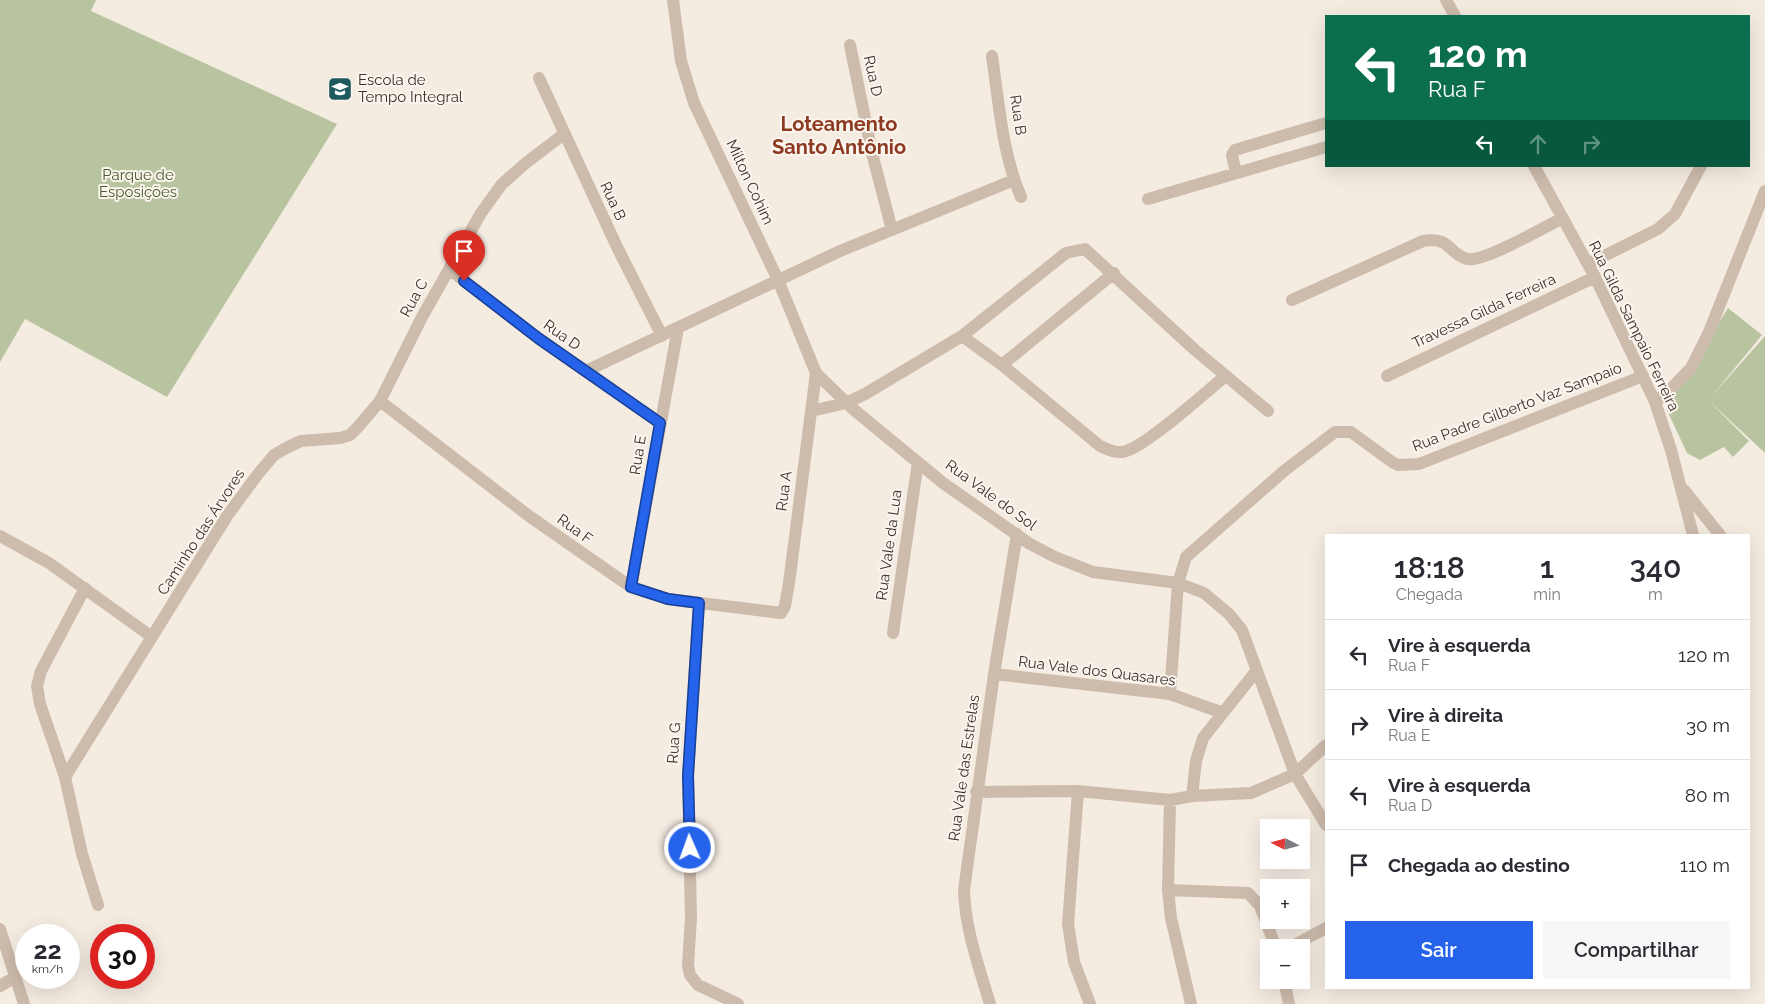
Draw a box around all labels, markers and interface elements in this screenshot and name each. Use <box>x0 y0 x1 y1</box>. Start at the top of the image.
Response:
text: 120 m <box>1428 34 1528 75</box>
icon: left <box>1345 35 1410 100</box>
street label: Rua D <box>860 54 886 98</box>
place label: Escola de Tempo Integral <box>358 71 464 106</box>
school or university icon: Escola de Tempo Integral <box>327 76 353 102</box>
text: Rua F <box>1428 76 1486 102</box>
street label: Rua B <box>1006 94 1030 136</box>
district label: Loteamento Santo Antônio <box>772 112 906 159</box>
icon: left <box>1471 130 1499 158</box>
icon: ahead <box>1524 130 1552 158</box>
icon: right <box>1577 130 1605 158</box>
street label: Milton Cohim <box>722 137 778 227</box>
park label: Parque de Esposições <box>99 166 177 201</box>
street label: Rua B <box>596 179 630 223</box>
pin <box>443 230 485 281</box>
icon: arrive <box>450 237 478 265</box>
street label: Rua Gilda Sampaio Ferreira <box>1585 238 1683 414</box>
street label: Travessa Gilda Ferreira <box>1409 270 1559 352</box>
street label: Rua C <box>396 276 432 320</box>
street label: Rua D <box>540 316 584 354</box>
street label: Rua Padre Gilberto Vaz Sampaio <box>1410 359 1624 455</box>
street label: Rua E <box>626 434 650 476</box>
street label: Rua Vale do Sol <box>942 456 1041 535</box>
street label: Caminho das Árvores <box>153 465 249 599</box>
street label: Rua A <box>772 470 796 512</box>
street label: Rua Vale da Lua <box>872 489 906 601</box>
street label: Rua F <box>554 510 596 548</box>
text: 18:18 <box>1394 550 1465 585</box>
text: 1 <box>1540 550 1554 585</box>
text: 340 <box>1630 550 1681 585</box>
text: Chegada <box>1396 585 1463 604</box>
text: min <box>1533 585 1561 604</box>
text: m <box>1648 585 1663 604</box>
text: Vire à esquerda <box>1388 634 1531 656</box>
icon: left <box>1345 641 1373 669</box>
text: 120 m <box>1678 644 1730 666</box>
street label: Rua Vale dos Quasares <box>1017 652 1177 690</box>
text: Rua F <box>1388 656 1430 675</box>
street label: Rua Vale das Estrelas <box>945 694 983 842</box>
text: Vire à direita <box>1388 704 1503 726</box>
icon: right <box>1345 711 1373 739</box>
text: 30 m <box>1686 714 1730 736</box>
street label: Rua G <box>664 722 684 764</box>
text: Rua E <box>1388 726 1430 745</box>
text: Vire à esquerda <box>1388 774 1531 796</box>
icon: left <box>1345 781 1373 809</box>
text: 80 m <box>1685 784 1730 806</box>
text: Rua D <box>1388 796 1432 815</box>
north arrow <box>1260 819 1310 869</box>
map controls <box>1260 819 1310 989</box>
position arrow <box>663 821 715 873</box>
icon: arrive <box>1345 851 1373 879</box>
text: Chegada ao destino <box>1388 854 1570 876</box>
text: 110 m <box>1680 854 1730 876</box>
button: + <box>1260 879 1310 929</box>
button: Sair <box>1345 921 1533 979</box>
button: Compartilhar <box>1543 921 1730 979</box>
speed limit sign: 30 <box>90 924 155 989</box>
text: 22 <box>33 935 62 965</box>
button: − <box>1260 939 1310 989</box>
text: km/h <box>32 962 63 976</box>

